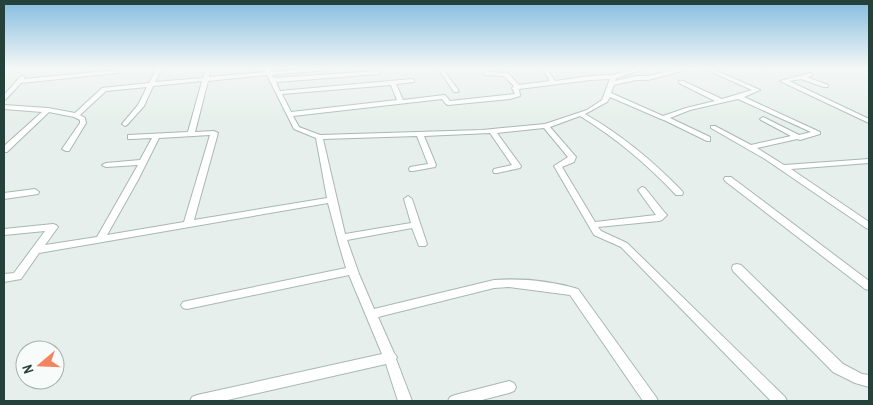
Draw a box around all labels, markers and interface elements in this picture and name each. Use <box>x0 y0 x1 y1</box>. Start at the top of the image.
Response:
north arrow <box>15 340 65 390</box>
text: N <box>18 362 38 376</box>

